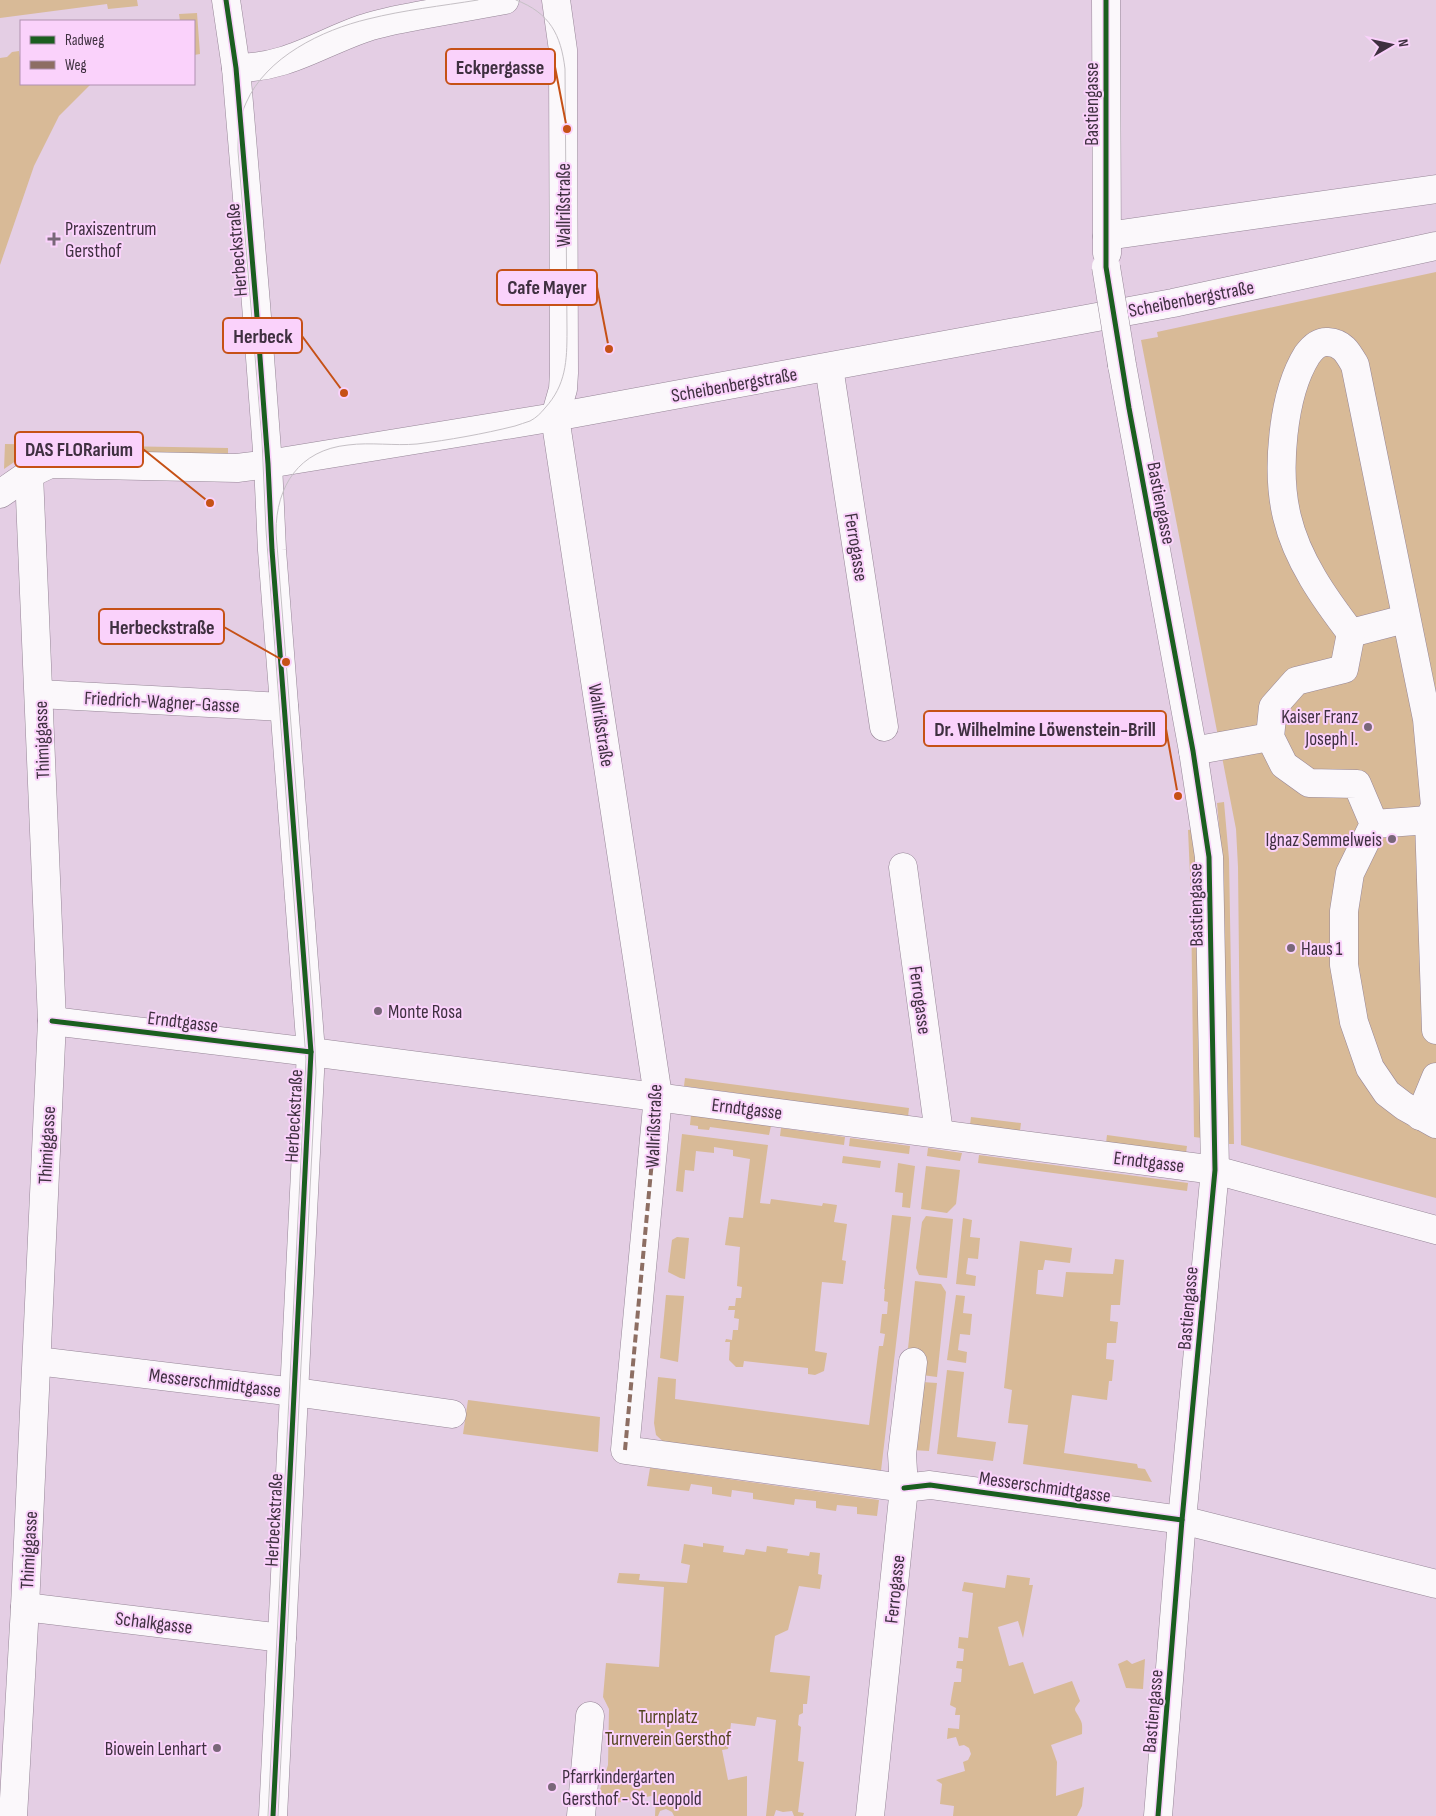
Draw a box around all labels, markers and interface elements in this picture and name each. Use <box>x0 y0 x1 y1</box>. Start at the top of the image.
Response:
legend <box>20 20 195 85</box>
north arrow <box>1366 20 1416 70</box>
text: Radweg <box>65 31 104 50</box>
text: N <box>1394 38 1412 48</box>
callout: Eckpergasse <box>446 49 555 84</box>
text: Weg <box>65 56 87 75</box>
text: Eckpergasse <box>456 56 544 80</box>
street label: Bastiengasse <box>1081 62 1104 146</box>
street label: Wallrißstraße <box>553 163 576 247</box>
street label: Herbeckstraße <box>222 202 253 297</box>
place label: Praxiszentrum Gersthof <box>65 218 157 263</box>
marker: Praxiszentrum Gersthof <box>47 232 61 246</box>
callout: Cafe Mayer <box>497 270 597 305</box>
text: Cafe Mayer <box>507 276 587 300</box>
street label: Scheibenbergstraße <box>1127 276 1256 323</box>
callout: Herbeck <box>223 318 302 353</box>
text: Herbeck <box>233 325 293 349</box>
street label: Scheibenbergstraße <box>670 363 799 408</box>
callout: DAS FLORarium <box>15 432 143 467</box>
text: DAS FLORarium <box>25 438 133 462</box>
street label: Bastiengasse <box>1141 460 1180 546</box>
street label: Ferrogasse <box>839 511 872 583</box>
callout: Herbeckstraße <box>99 609 224 644</box>
text: Herbeckstraße <box>109 616 215 640</box>
street label: Wallrißstraße <box>583 682 618 768</box>
street label: Friedrich-Wagner-Gasse <box>84 687 240 718</box>
street label: Thimiggasse <box>30 700 55 779</box>
place label: Kaiser Franz Joseph I. <box>1281 706 1358 751</box>
callout: Dr. Wilhelmine Löwenstein-Brill <box>924 711 1166 746</box>
text: Dr. Wilhelmine Löwenstein-Brill <box>934 718 1156 742</box>
marker: Kaiser Franz Joseph I. <box>1362 721 1374 733</box>
place label: Ignaz Semmelweis <box>1265 829 1382 852</box>
marker: Ignaz Semmelweis <box>1386 833 1398 845</box>
street label: Bastiengasse <box>1184 863 1209 947</box>
place label: Haus 1 <box>1301 938 1343 961</box>
marker: Haus 1 <box>1285 942 1297 954</box>
street label: Ferrogasse <box>903 965 936 1036</box>
place label: Monte Rosa <box>388 1001 462 1024</box>
marker: Monte Rosa <box>372 1005 384 1017</box>
street label: Erndtgasse <box>146 1007 219 1038</box>
street label: Herbeckstraße <box>281 1069 308 1163</box>
street label: Wallrißstraße <box>642 1084 667 1168</box>
street label: Erndtgasse <box>710 1094 783 1125</box>
street label: Thimiggasse <box>34 1105 61 1185</box>
street label: Erndtgasse <box>1112 1147 1185 1178</box>
street label: Bastiengasse <box>1173 1266 1204 1351</box>
street label: Messerschmidtgasse <box>147 1364 282 1403</box>
street label: Messerschmidtgasse <box>977 1467 1112 1508</box>
street label: Herbeckstraße <box>261 1473 288 1567</box>
street label: Thimiggasse <box>16 1510 43 1590</box>
street label: Ferrogasse <box>880 1554 911 1625</box>
street label: Schalkgasse <box>114 1607 194 1640</box>
street label: Bastiengasse <box>1138 1669 1169 1754</box>
park label: Turnplatz Turnverein Gersthof <box>605 1706 732 1751</box>
place label: Biowein Lenhart <box>105 1738 207 1761</box>
marker: Biowein Lenhart <box>211 1742 223 1754</box>
place label: Pfarrkindergarten Gersthof - St. Leopold <box>562 1766 702 1811</box>
marker: Pfarrkindergarten Gersthof - St. Leopold <box>546 1781 558 1793</box>

